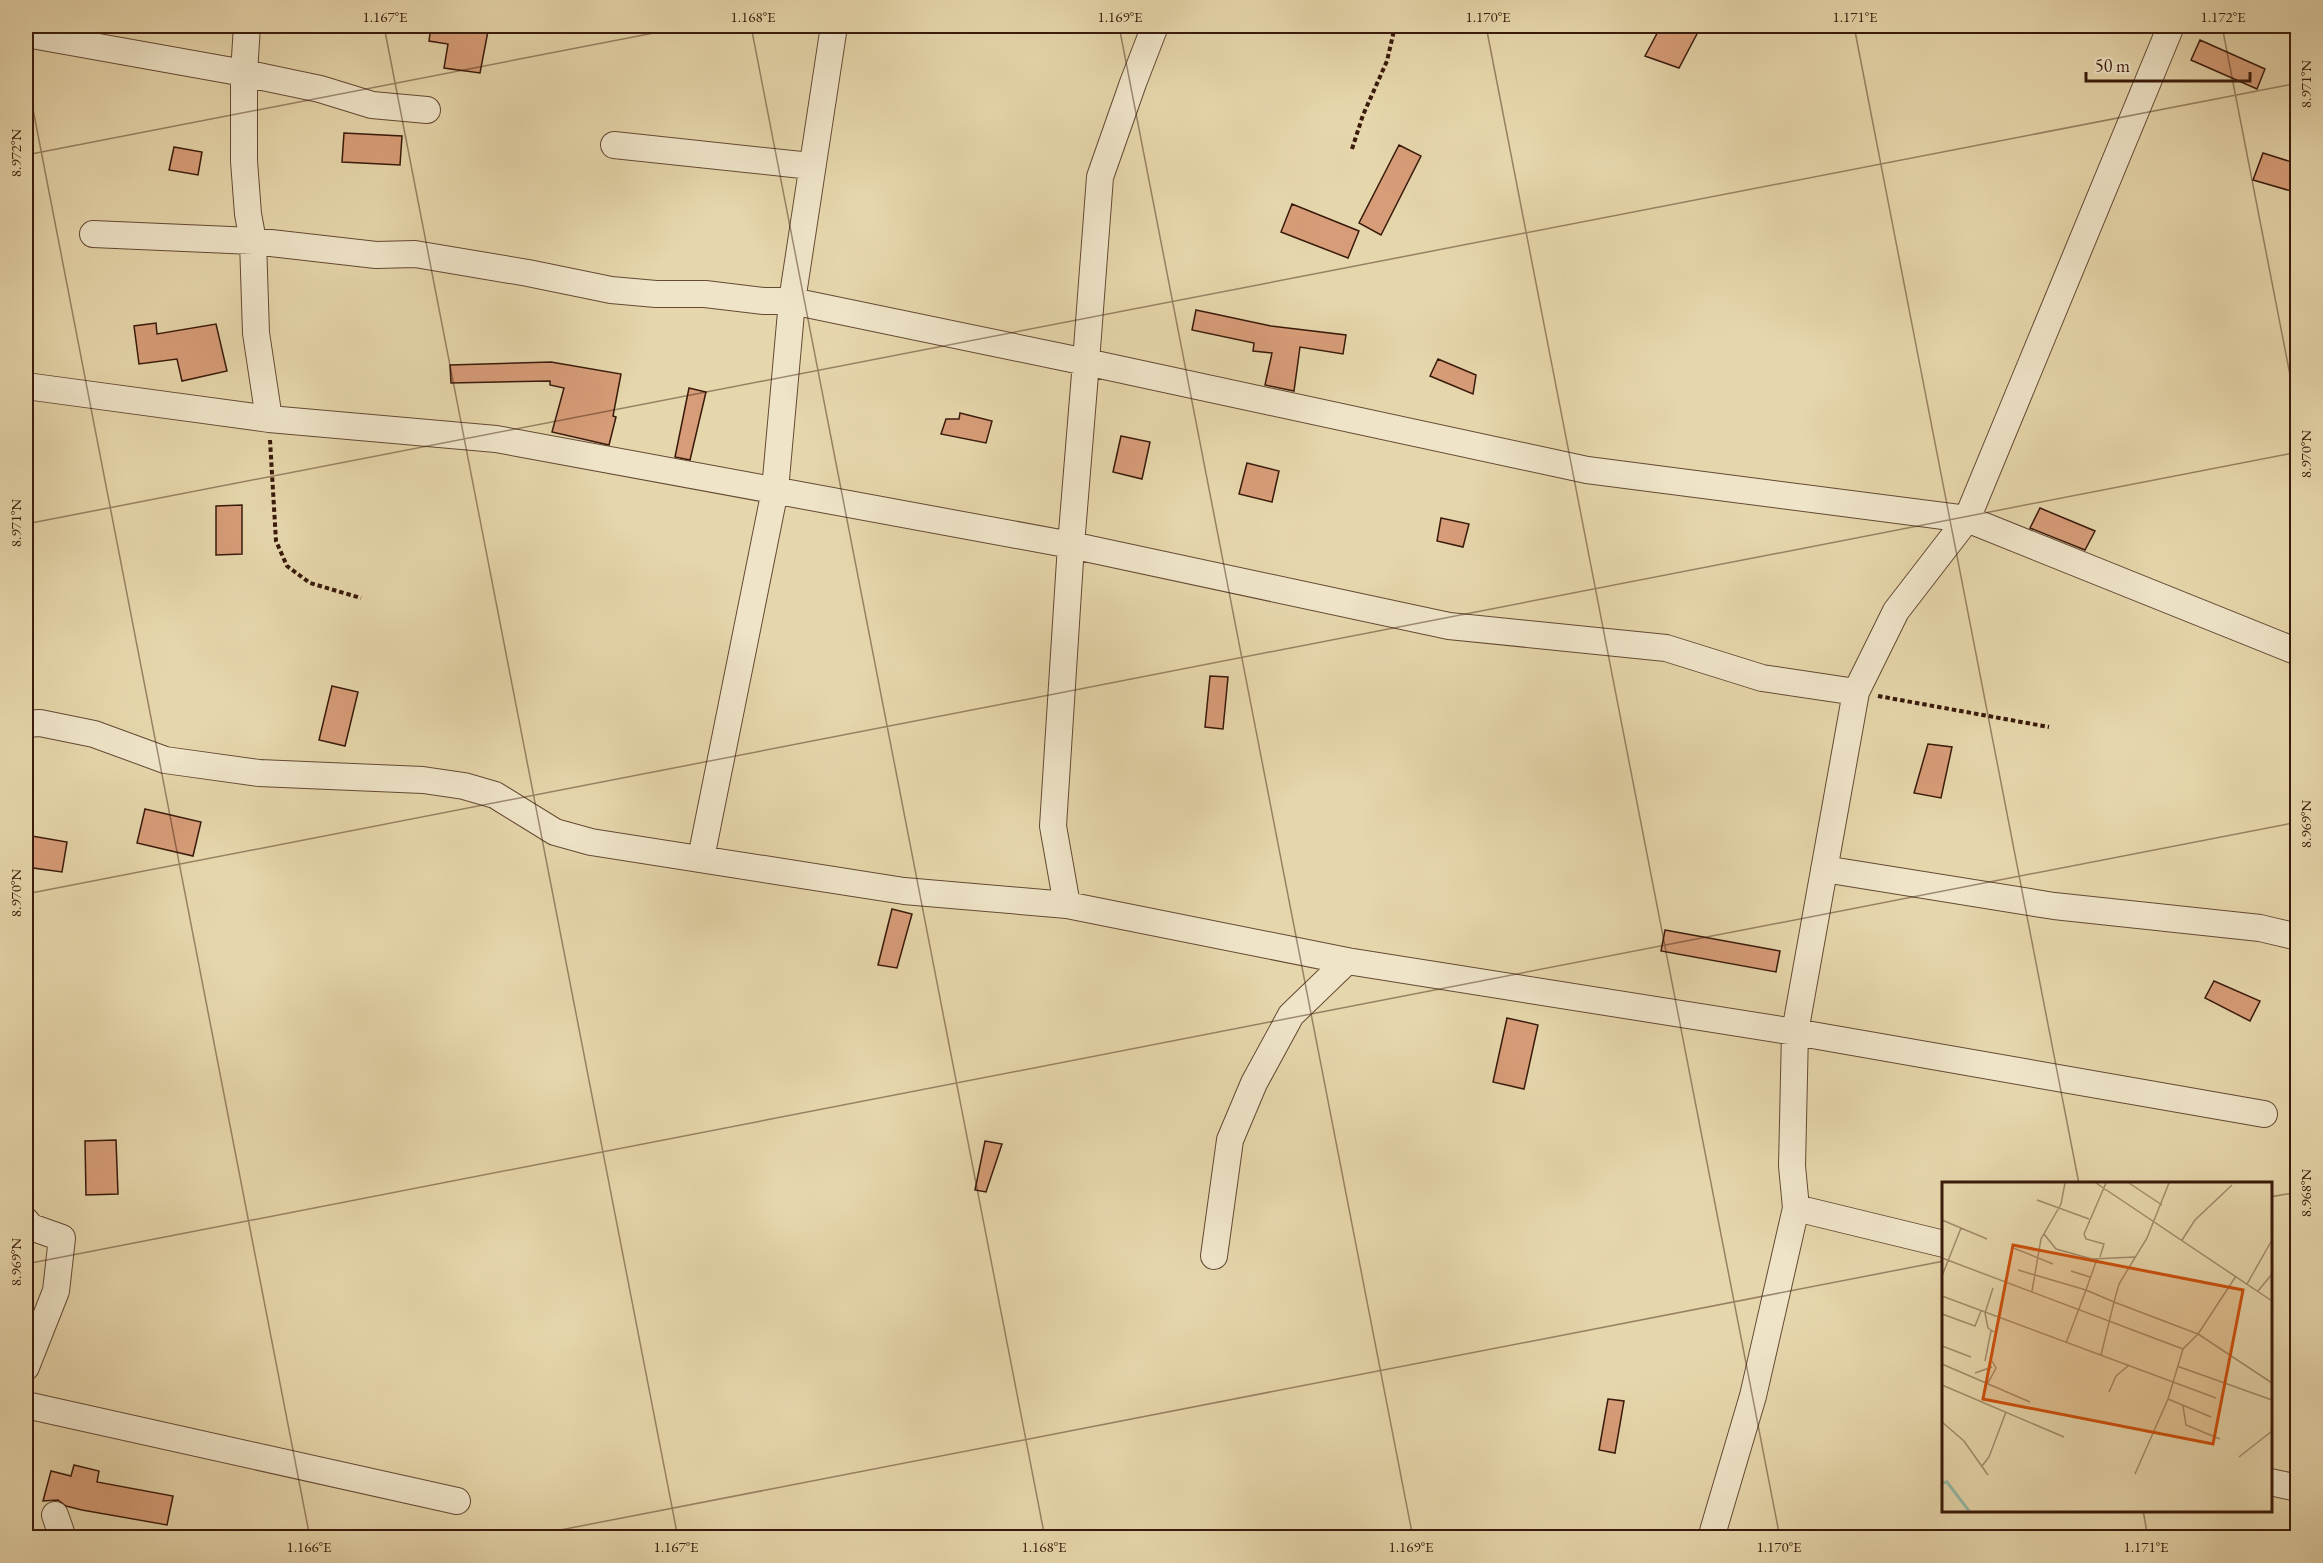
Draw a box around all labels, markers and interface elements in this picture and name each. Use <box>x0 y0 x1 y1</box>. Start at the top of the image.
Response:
text: 1.167°E <box>362 7 408 26</box>
text: 1.168°E <box>730 7 776 26</box>
text: 1.169°E <box>1097 7 1143 26</box>
text: 1.170°E <box>1465 7 1511 26</box>
text: 1.171°E <box>1832 7 1878 26</box>
text: 1.172°E <box>2200 7 2246 26</box>
scale bar <box>2086 45 2250 83</box>
text: 50 m <box>2095 54 2130 77</box>
text: 8.971°N <box>2296 60 2315 108</box>
text: 8.972°N <box>6 129 25 177</box>
text: 8.970°N <box>2296 430 2315 478</box>
text: 8.971°N <box>6 499 25 547</box>
text: 8.969°N <box>2296 800 2315 848</box>
text: 8.970°N <box>6 869 25 917</box>
text: 8.968°N <box>2296 1169 2315 1217</box>
inset map <box>1942 1182 2272 1512</box>
text: 8.969°N <box>6 1238 25 1286</box>
text: 1.166°E <box>286 1537 332 1556</box>
text: 1.167°E <box>653 1537 699 1556</box>
text: 1.168°E <box>1021 1537 1067 1556</box>
text: 1.169°E <box>1388 1537 1434 1556</box>
text: 1.170°E <box>1756 1537 1802 1556</box>
text: 1.171°E <box>2123 1537 2169 1556</box>

